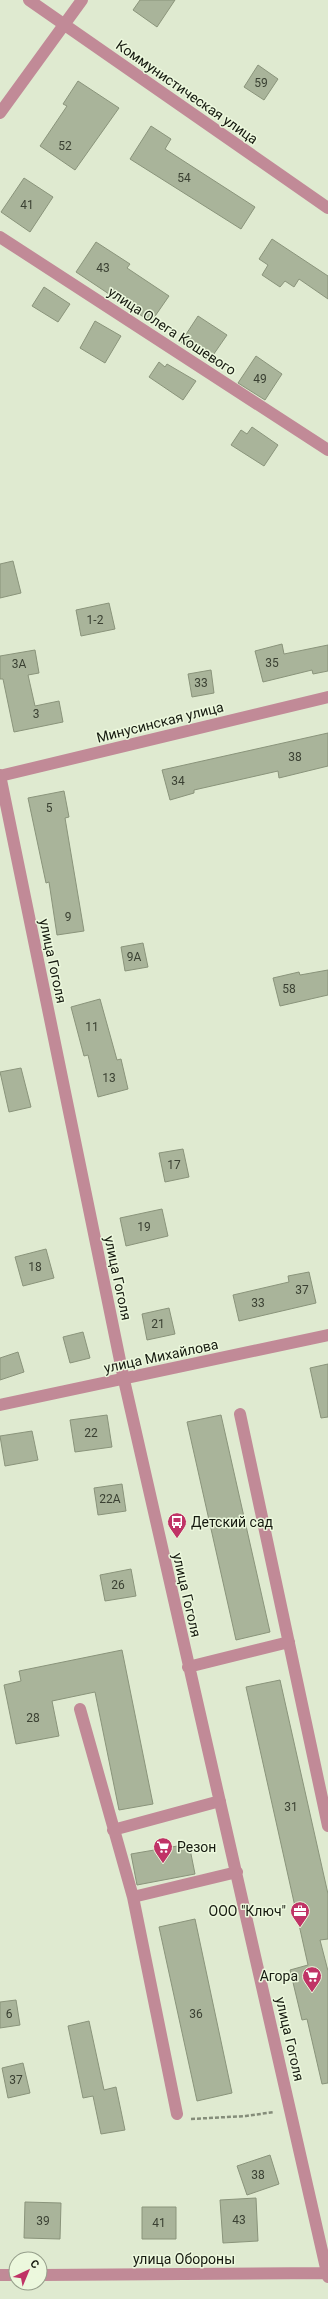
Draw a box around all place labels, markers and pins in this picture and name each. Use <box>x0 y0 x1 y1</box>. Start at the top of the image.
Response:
bus stop icon: Детский сад <box>166 1511 188 1539</box>
place label: Детский сад <box>191 1514 274 1530</box>
supermarket icon: Резон <box>152 1836 174 1864</box>
place label: Резон <box>177 1839 216 1855</box>
office icon: ООО "Ключ" <box>289 1900 311 1928</box>
place label: ООО "Ключ" <box>209 1903 286 1919</box>
supermarket icon: Агора <box>301 1965 323 1993</box>
place label: Агора <box>260 1968 298 1984</box>

